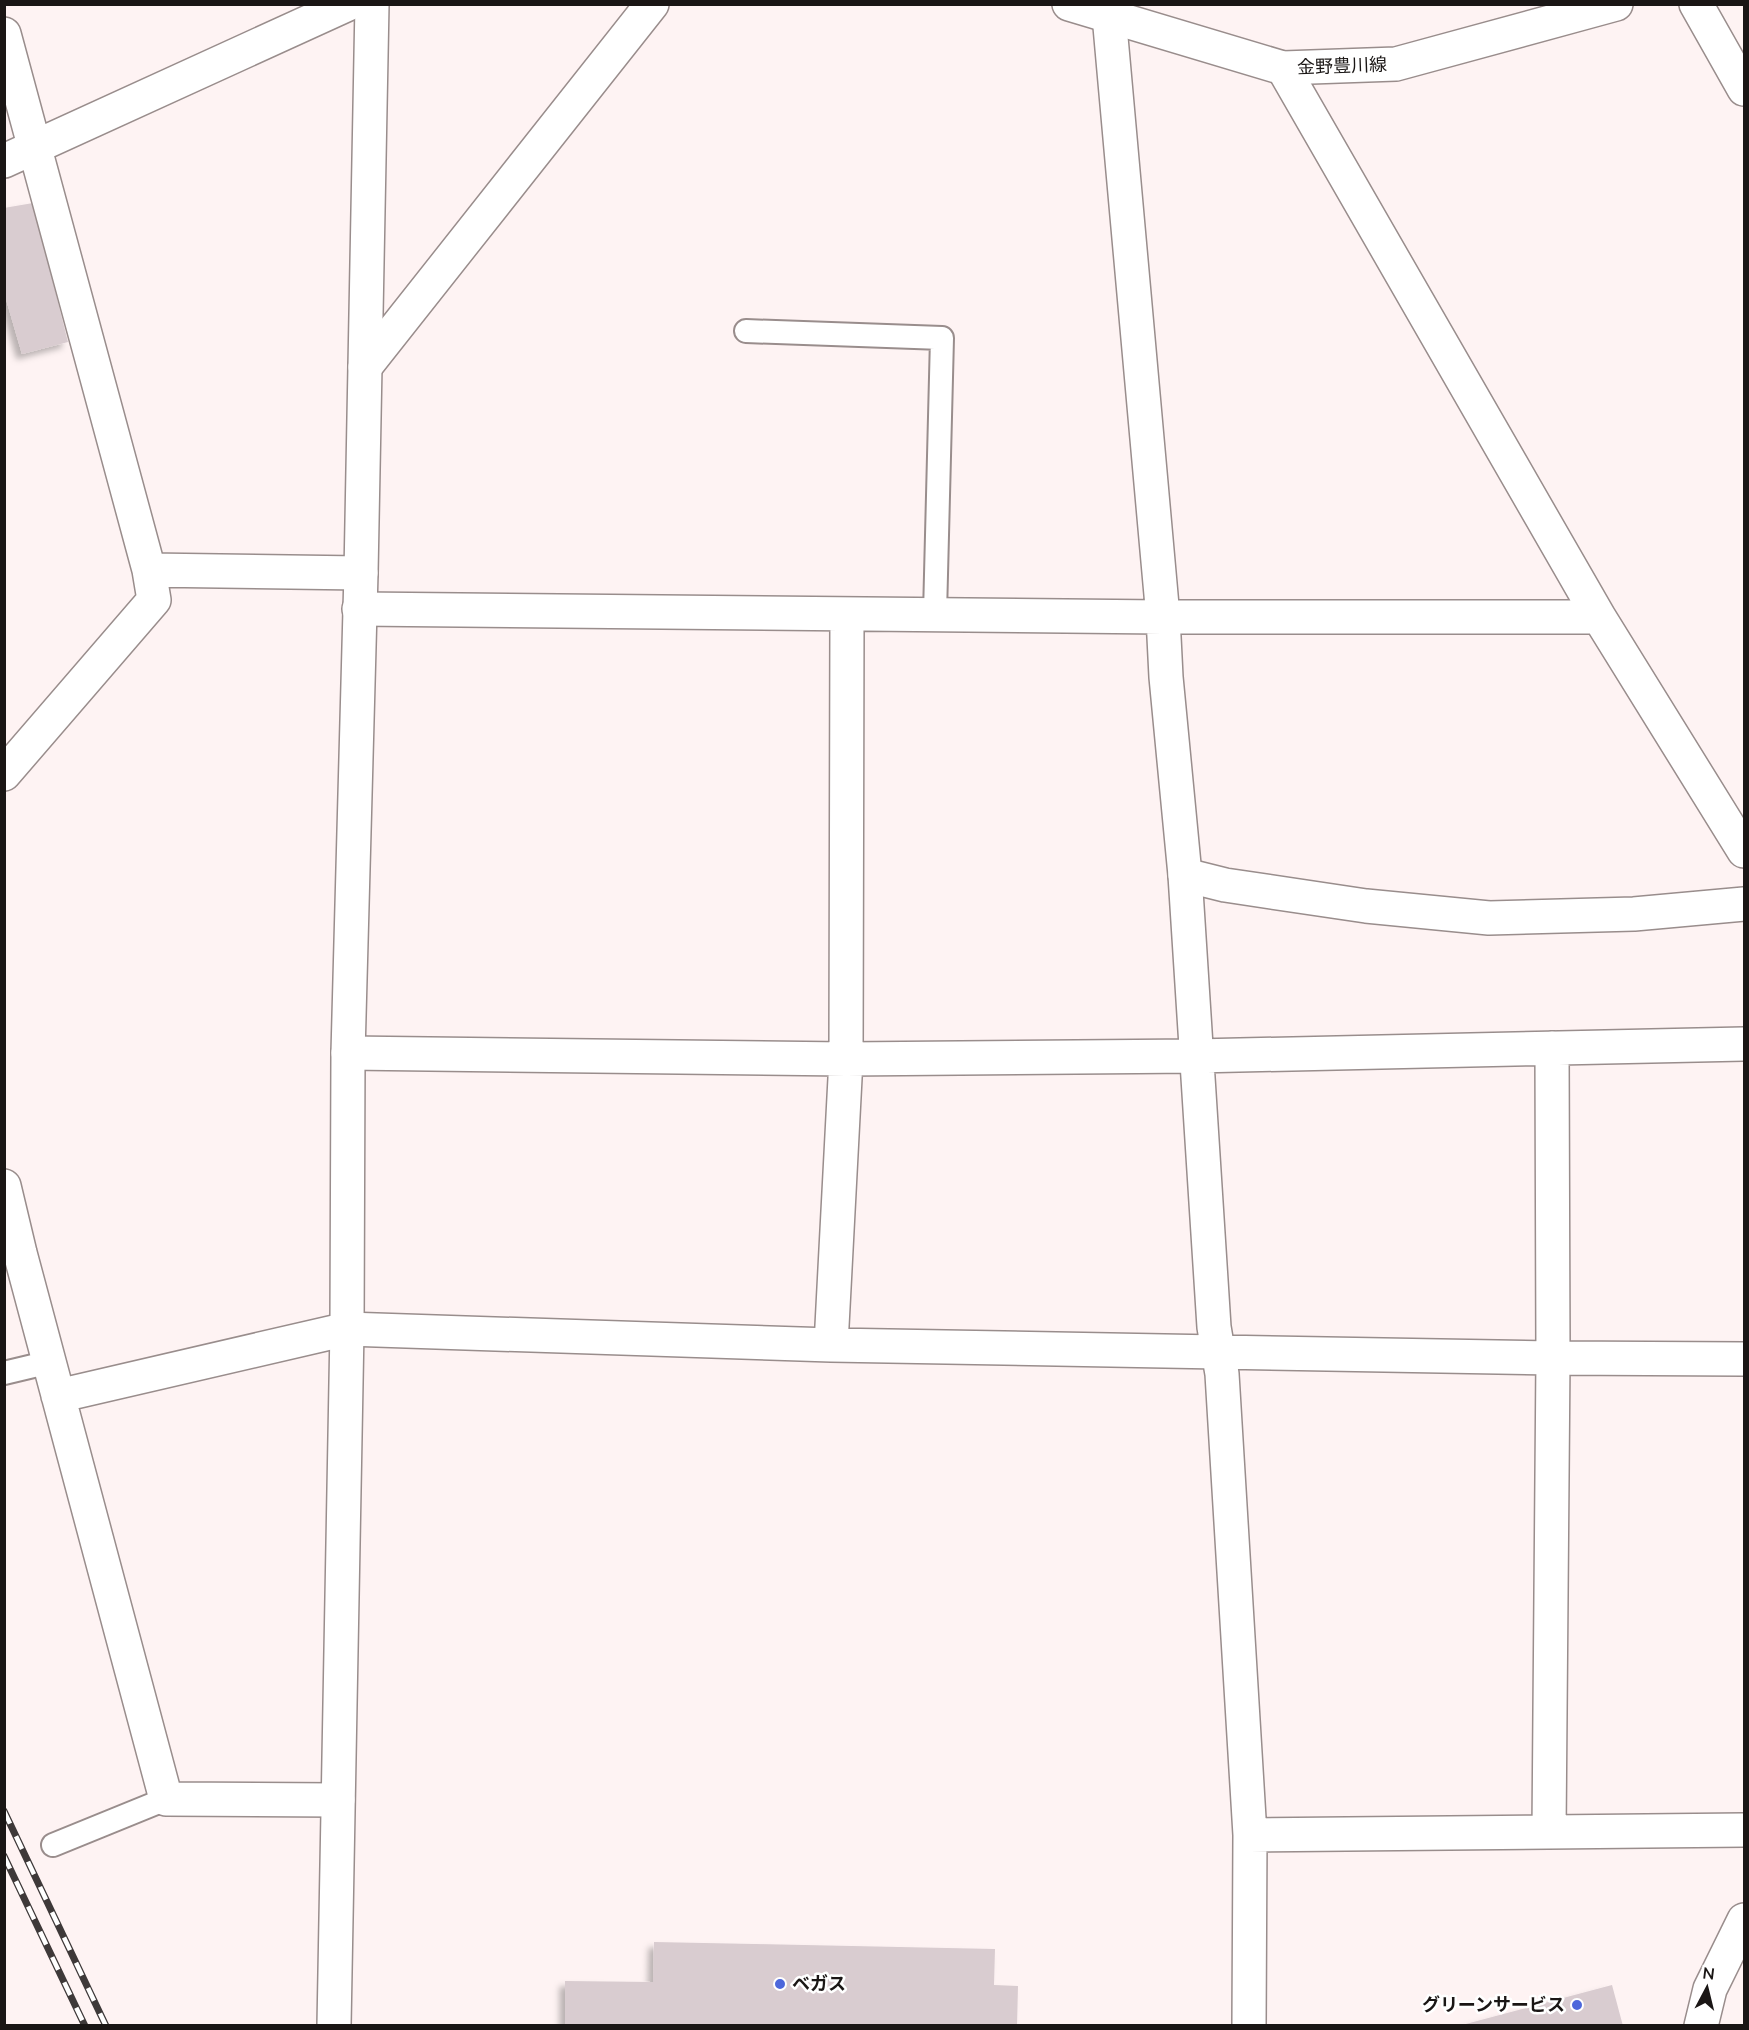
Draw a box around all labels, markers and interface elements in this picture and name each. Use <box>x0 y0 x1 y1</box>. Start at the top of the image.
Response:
street label: 金野豊川線 <box>1297 52 1387 79</box>
north arrow <box>1677 1958 1737 2018</box>
text: N <box>1702 1962 1716 1984</box>
place label: ベガス <box>792 1972 846 1995</box>
marker: ベガス <box>773 1977 787 1991</box>
place label: グリーンサービス <box>1422 1993 1565 2016</box>
marker: グリーンサービス <box>1570 1998 1584 2012</box>

